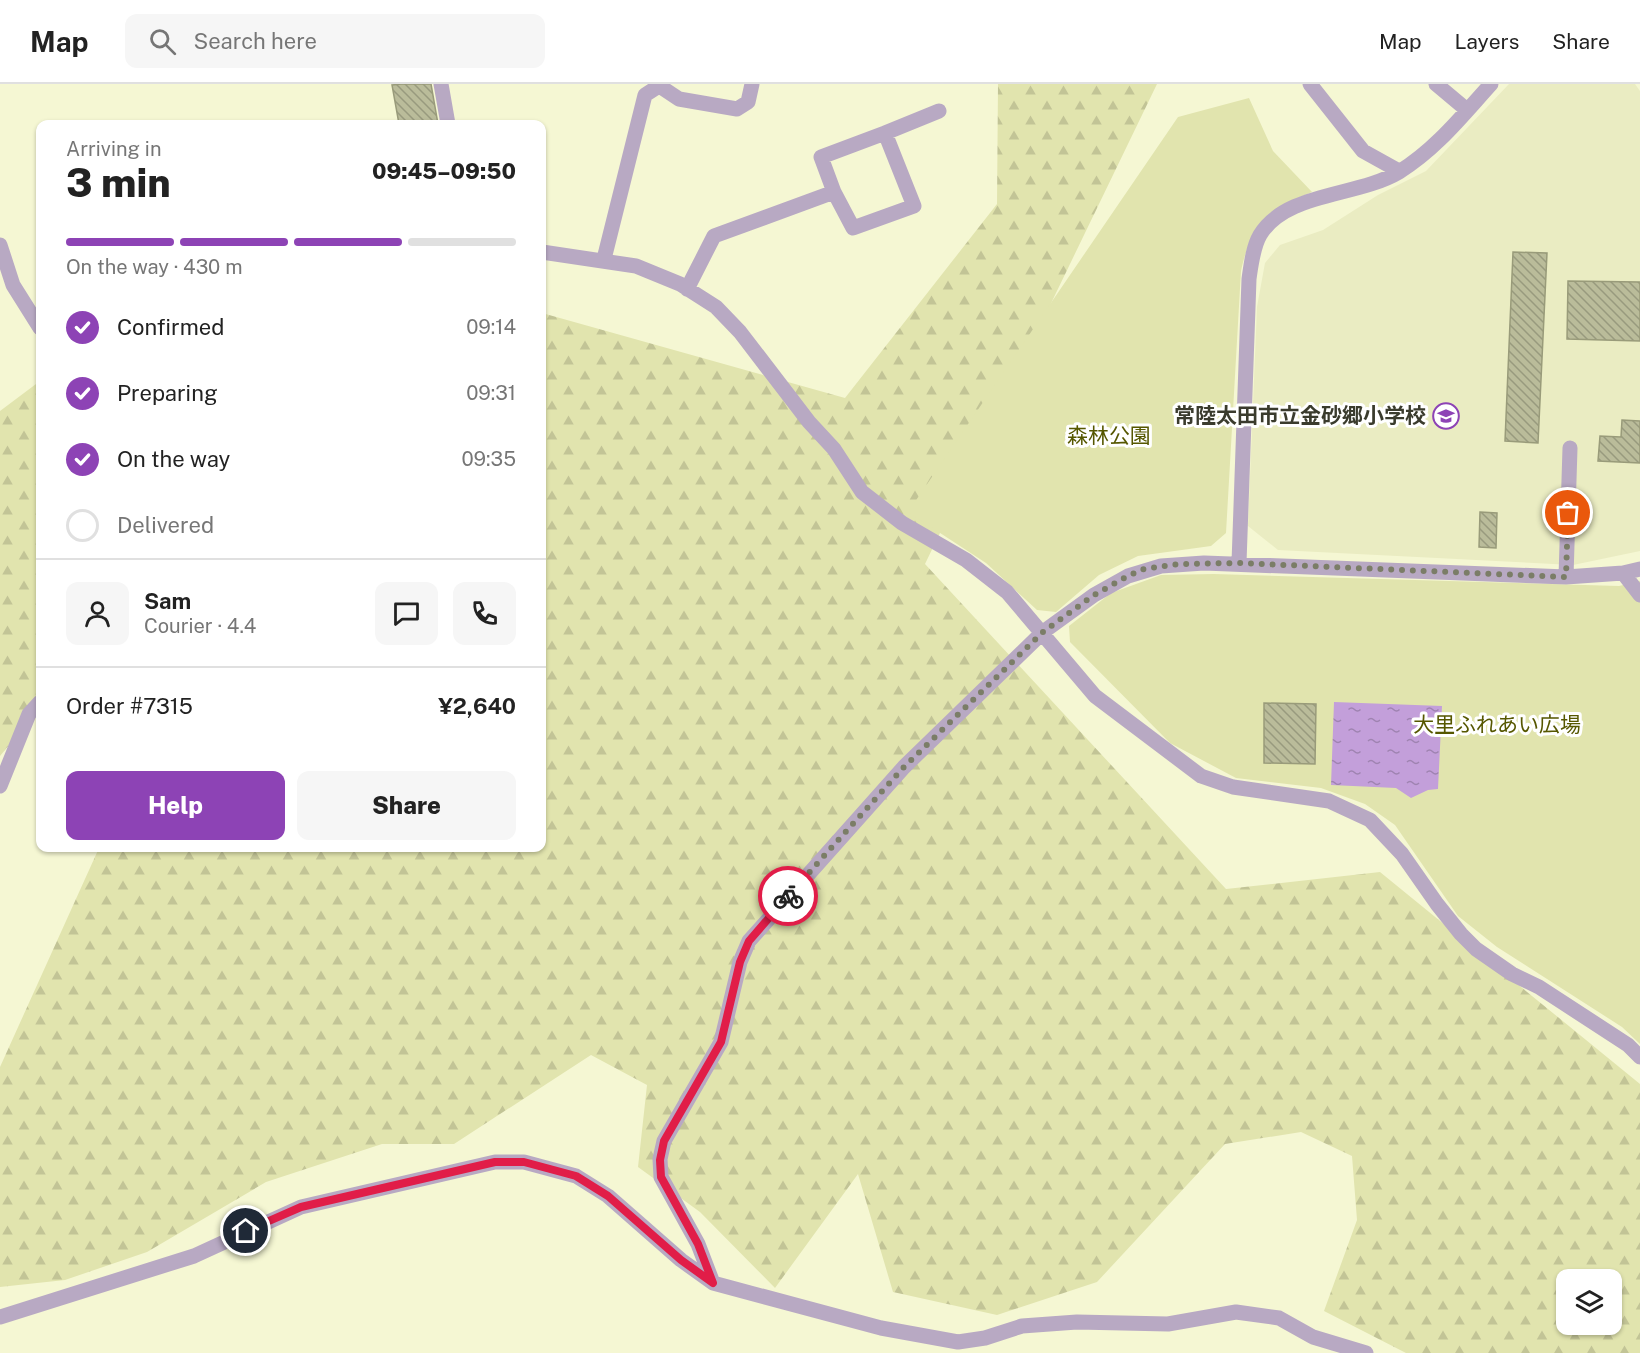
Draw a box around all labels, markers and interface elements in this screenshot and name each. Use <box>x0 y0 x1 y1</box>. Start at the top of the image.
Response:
search box <box>125 14 545 68</box>
text: Map <box>30 25 89 58</box>
icon: search <box>146 25 179 58</box>
text: Search here <box>194 28 317 54</box>
text: Map <box>1379 29 1422 54</box>
text: Layers <box>1455 29 1519 54</box>
text: Share <box>1552 29 1610 54</box>
text: Arriving in <box>66 137 161 161</box>
text: 09:45–09:50 <box>372 158 516 184</box>
text: 3 min <box>66 160 171 206</box>
text: On the way · 430 m <box>66 255 243 279</box>
icon: check <box>66 311 99 344</box>
text: Confirmed <box>117 314 224 340</box>
text: 09:14 <box>466 315 516 339</box>
icon: check <box>66 377 99 410</box>
text: Preparing <box>117 380 218 406</box>
text: 09:31 <box>466 381 516 405</box>
school or university icon: 常陸太田市立金砂郷小学校 <box>1431 401 1461 431</box>
place label: 常陸太田市立金砂郷小学校 <box>1174 403 1426 428</box>
park label: 森林公園 <box>1067 423 1151 448</box>
icon: check <box>66 443 99 476</box>
text: On the way <box>117 446 230 472</box>
text: 09:35 <box>461 447 516 471</box>
pin <box>1542 487 1593 538</box>
icon: bag <box>1551 496 1584 529</box>
text: Delivered <box>117 512 214 538</box>
button: person <box>66 582 129 645</box>
button: chat <box>375 582 438 645</box>
button: phone <box>453 582 516 645</box>
text: Sam <box>144 588 191 614</box>
text: Courier · 4.4 <box>144 614 256 638</box>
text: Order #7315 <box>66 693 193 719</box>
text: ¥2,640 <box>438 693 516 719</box>
park label: 大里ふれあい広場 <box>1413 712 1581 737</box>
button: Help <box>66 771 285 840</box>
button: Share <box>297 771 516 840</box>
courier <box>758 866 818 926</box>
icon: bike <box>772 880 805 913</box>
pin <box>220 1205 271 1256</box>
icon: home <box>229 1214 262 1247</box>
map controls <box>1556 1269 1622 1335</box>
button: layers <box>1556 1269 1622 1335</box>

